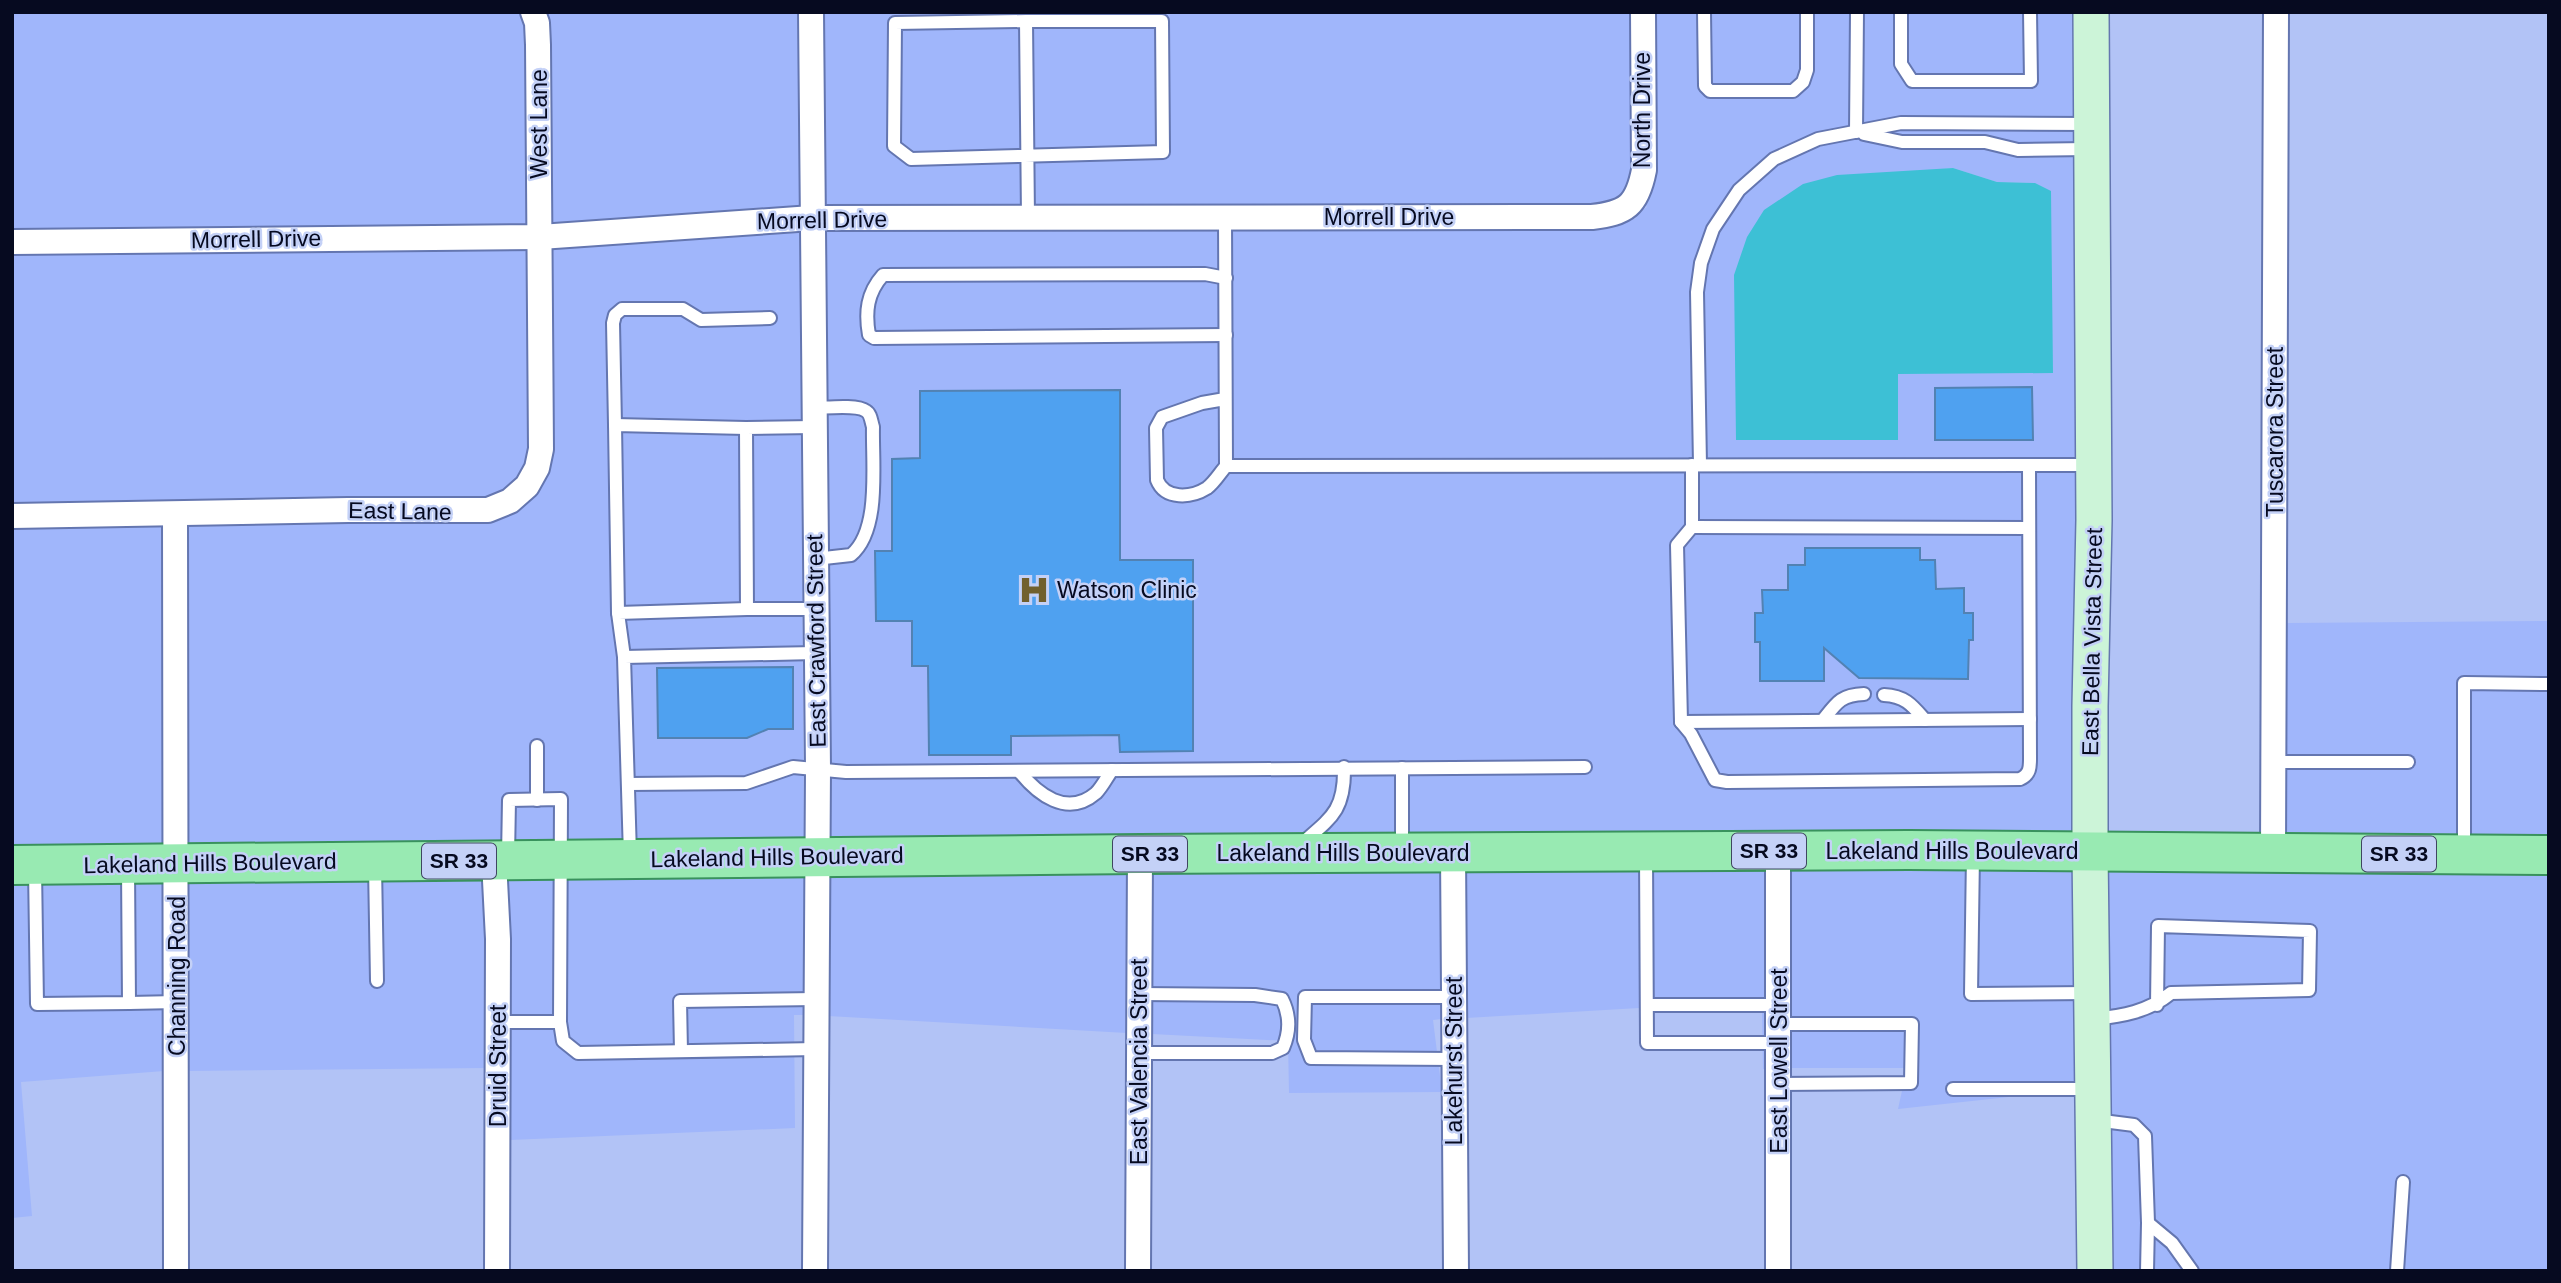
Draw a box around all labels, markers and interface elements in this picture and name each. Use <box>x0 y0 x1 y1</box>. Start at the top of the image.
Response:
street label: North Drive <box>1629 52 1655 168</box>
street label: West Lane <box>526 69 552 179</box>
street label: Morrell Drive <box>1324 204 1454 230</box>
street label: Morrell Drive <box>757 206 887 234</box>
street label: Morrell Drive <box>191 225 321 253</box>
street label: Tuscarora Street <box>2262 346 2288 517</box>
street label: East Lane <box>348 497 452 525</box>
street label: East Bella Vista Street <box>2077 527 2107 756</box>
street label: East Crawford Street <box>801 533 831 748</box>
hospital icon: Watson Clinic <box>1017 573 1051 607</box>
place label: Watson Clinic <box>1057 577 1197 603</box>
road number: SR 33 <box>1732 834 1806 868</box>
road number: SR 33 <box>1113 836 1187 872</box>
road number: SR 33 <box>2362 836 2436 872</box>
street label: Lakeland Hills Boulevard <box>1825 838 2079 864</box>
street label: Lakeland Hills Boulevard <box>1216 840 1470 866</box>
street label: Lakeland Hills Boulevard <box>650 842 904 872</box>
road number: SR 33 <box>422 844 496 878</box>
street label: Lakeland Hills Boulevard <box>83 848 337 878</box>
street label: Channing Road <box>164 896 190 1056</box>
street label: East Valencia Street <box>1126 958 1152 1165</box>
street label: East Lowell Street <box>1766 968 1792 1154</box>
street label: Lakehurst Street <box>1441 976 1467 1145</box>
street label: Druid Street <box>485 1004 511 1127</box>

